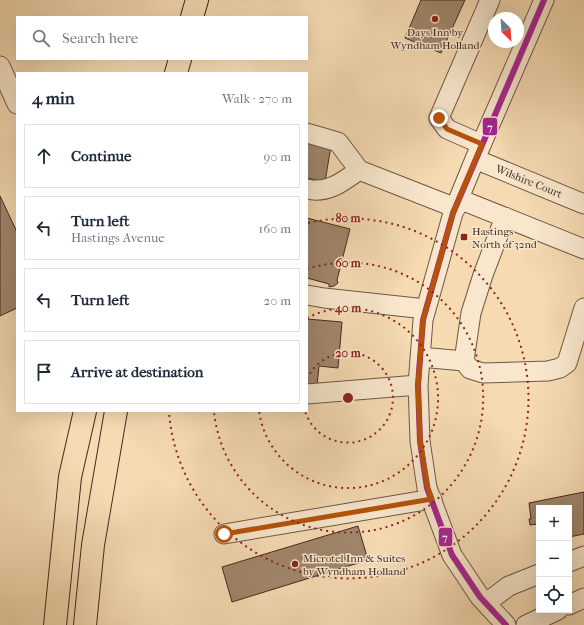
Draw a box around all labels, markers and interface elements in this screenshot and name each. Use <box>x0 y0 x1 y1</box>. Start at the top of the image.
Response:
north arrow <box>488 12 524 48</box>
marker: Days Inn by Wyndham Holland <box>430 14 440 24</box>
search box <box>16 16 308 60</box>
place label: Days Inn by Wyndham Holland <box>389 26 481 52</box>
icon: search <box>30 27 52 49</box>
text: Search here <box>62 29 138 47</box>
text: 4 min <box>32 88 75 108</box>
text: Walk · 270 m <box>222 91 292 106</box>
route end <box>430 109 448 127</box>
line badge: 7 <box>482 117 498 136</box>
text: 7 <box>486 121 493 134</box>
icon: ahead <box>33 145 55 167</box>
text: Continue <box>71 147 131 165</box>
text: 90 m <box>263 149 291 164</box>
street label: Wilshire Court <box>493 162 564 201</box>
text: 80 m <box>335 211 362 225</box>
text: Turn left <box>71 212 129 230</box>
icon: left <box>33 217 55 239</box>
text: 160 m <box>259 221 291 236</box>
place label: Hastings North of 32nd <box>472 225 538 251</box>
text: Hastings Avenue <box>71 230 165 245</box>
marker: Hastings North of 32nd <box>459 232 469 242</box>
text: 60 m <box>335 256 362 270</box>
icon: left <box>33 289 55 311</box>
text: Turn left <box>71 291 129 309</box>
text: 20 m <box>264 293 291 308</box>
text: 40 m <box>334 301 362 316</box>
text: 20 m <box>335 346 362 360</box>
icon: arrive <box>33 361 55 383</box>
text: Arrive at destination <box>71 363 203 381</box>
centre of rings <box>341 391 355 405</box>
map controls <box>536 505 572 613</box>
button: + <box>536 505 572 541</box>
route start <box>215 525 233 543</box>
line badge: 7 <box>438 527 453 547</box>
text: 7 <box>441 531 448 544</box>
button: − <box>536 541 572 577</box>
place label: Microtel Inn & Suites by Wyndham Holland <box>302 552 407 578</box>
marker: Microtel Inn & Suites by Wyndham Holland <box>290 559 300 569</box>
button: locate <box>536 577 572 613</box>

